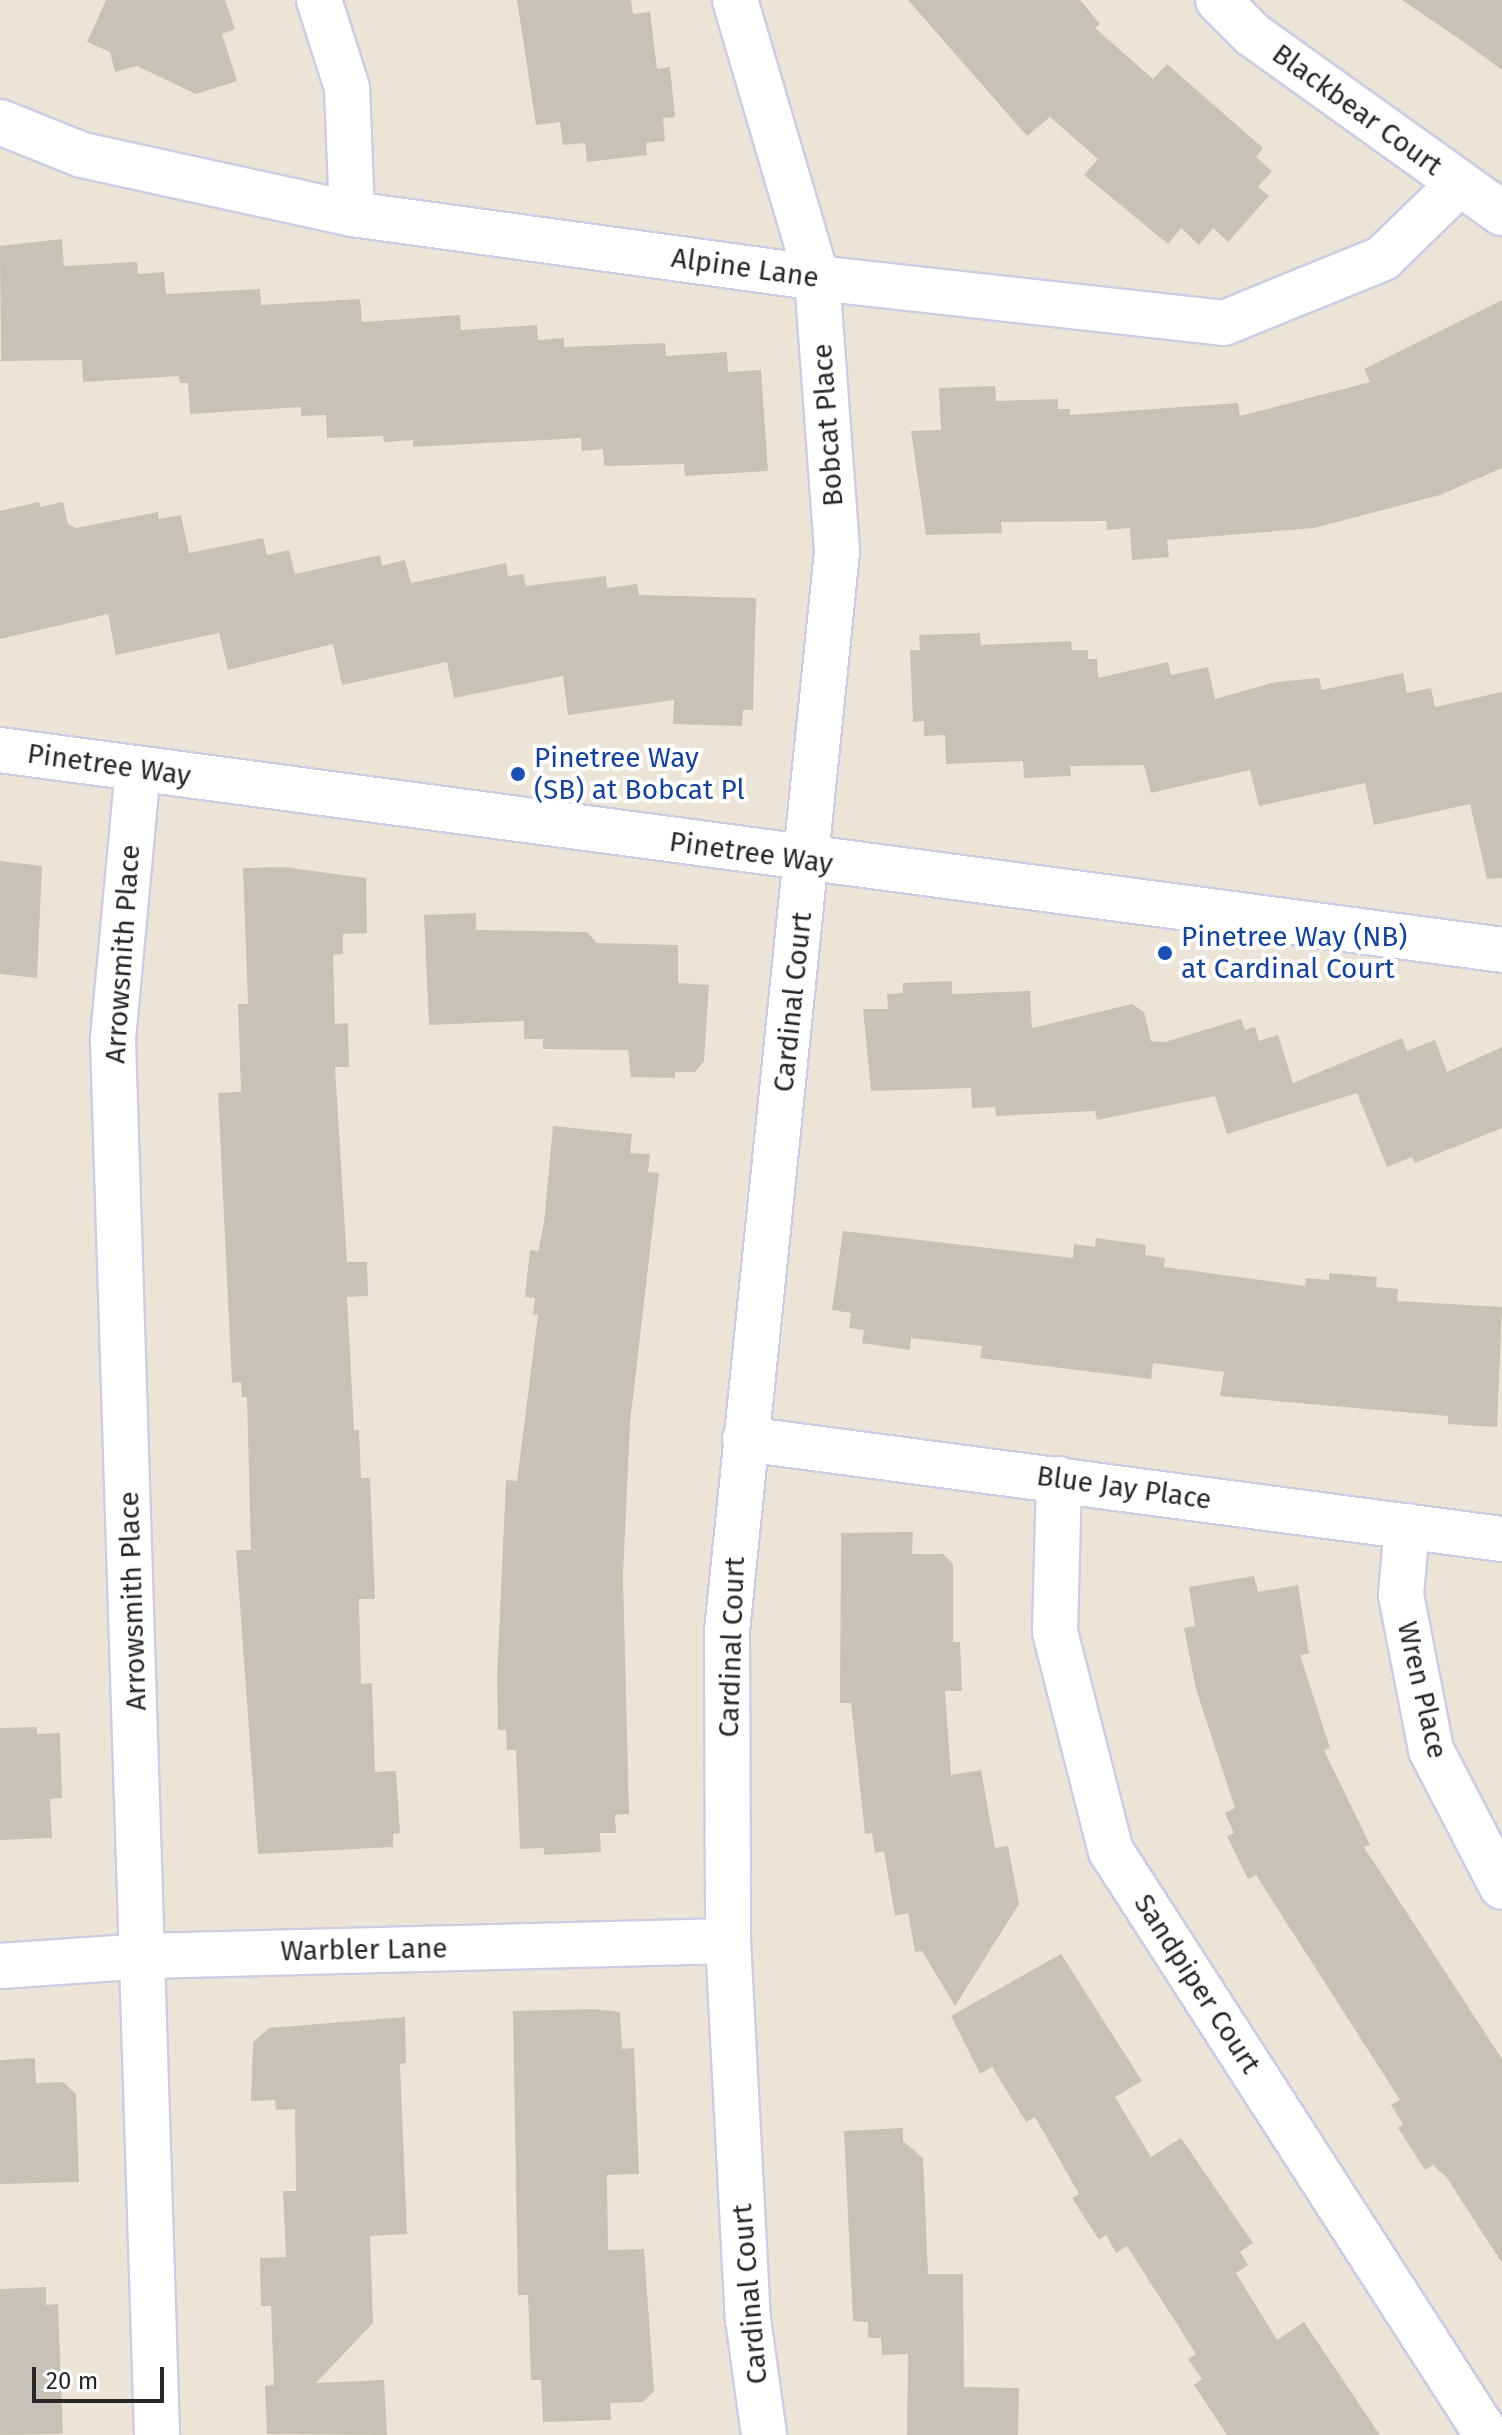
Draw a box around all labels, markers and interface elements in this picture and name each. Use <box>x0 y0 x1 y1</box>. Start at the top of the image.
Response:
street label: Blackbear Court <box>1265 37 1449 183</box>
street label: Alpine Lane <box>669 241 821 295</box>
street label: Bobcat Place <box>806 342 850 508</box>
street label: Pinetree Way <box>25 737 193 793</box>
place label: Pinetree Way (SB) at Bobcat Pl <box>534 741 745 807</box>
marker: Pinetree Way (SB) at Bobcat Pl <box>509 765 527 783</box>
street label: Pinetree Way <box>667 825 835 881</box>
street label: Arrowsmith Place <box>99 843 147 1065</box>
street label: Cardinal Court <box>767 910 819 1094</box>
place label: Pinetree Way (NB) at Cardinal Court <box>1181 920 1407 986</box>
marker: Pinetree Way (NB) at Cardinal Court <box>1156 944 1174 962</box>
street label: Blue Jay Place <box>1034 1459 1214 1517</box>
street label: Arrowsmith Place <box>112 1491 154 1711</box>
street label: Cardinal Court <box>712 1556 752 1738</box>
street label: Wren Place <box>1390 1618 1454 1762</box>
street label: Sandpiper Court <box>1127 1888 1267 2080</box>
street label: Warbler Lane <box>280 1932 448 1968</box>
street label: Cardinal Court <box>725 2202 775 2386</box>
scale bar <box>36 2351 168 2401</box>
text: 20 m <box>46 2367 98 2395</box>

